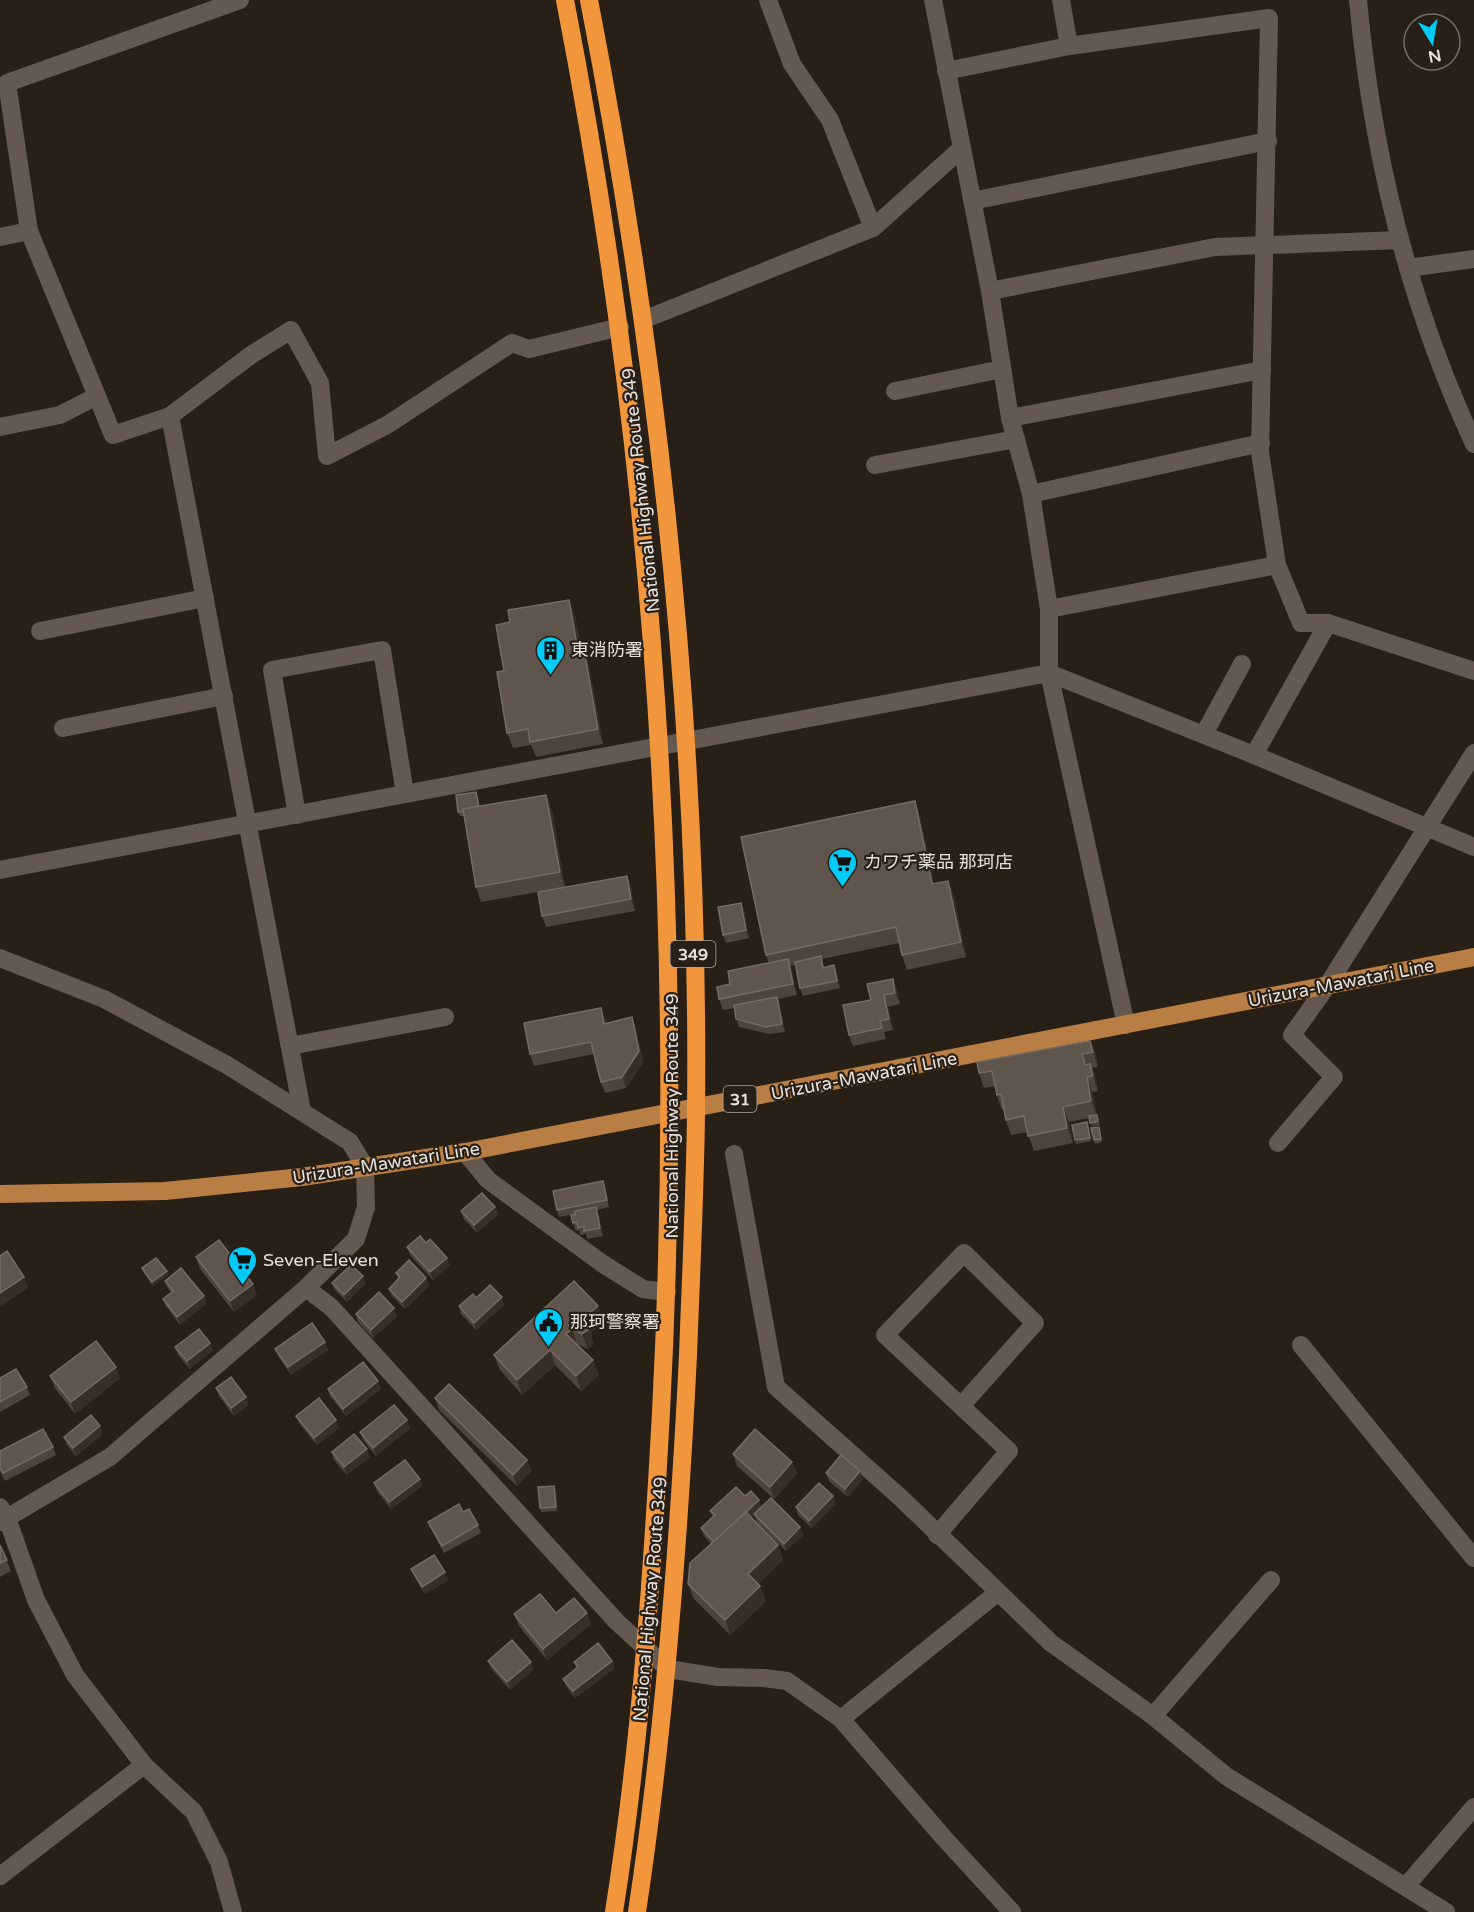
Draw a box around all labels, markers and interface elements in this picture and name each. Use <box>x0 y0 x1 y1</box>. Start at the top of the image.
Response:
north arrow <box>1402 12 1462 72</box>
text: N <box>1426 45 1443 67</box>
street label: National Highway Route 349 <box>617 367 665 613</box>
building icon: 東消防署 <box>534 634 566 676</box>
place label: 東消防署 <box>571 639 643 661</box>
supermarket icon: カワチ薬品 那珂店 <box>827 846 859 888</box>
place label: カワチ薬品 那珂店 <box>864 851 1013 873</box>
road number: 349 <box>670 941 716 967</box>
street label: Urizura-Mawatari Line <box>1246 954 1436 1012</box>
street label: National Highway Route 349 <box>661 993 683 1239</box>
street label: Urizura-Mawatari Line <box>769 1047 959 1105</box>
road number: 31 <box>724 1086 756 1112</box>
street label: Urizura-Mawatari Line <box>291 1137 481 1189</box>
supermarket icon: Seven-Eleven <box>226 1244 258 1286</box>
place label: Seven-Eleven <box>263 1249 379 1271</box>
public building icon: 那珂警察署 <box>533 1306 565 1348</box>
place label: 那珂警察署 <box>570 1311 660 1333</box>
street label: National Highway Route 349 <box>628 1476 672 1722</box>

